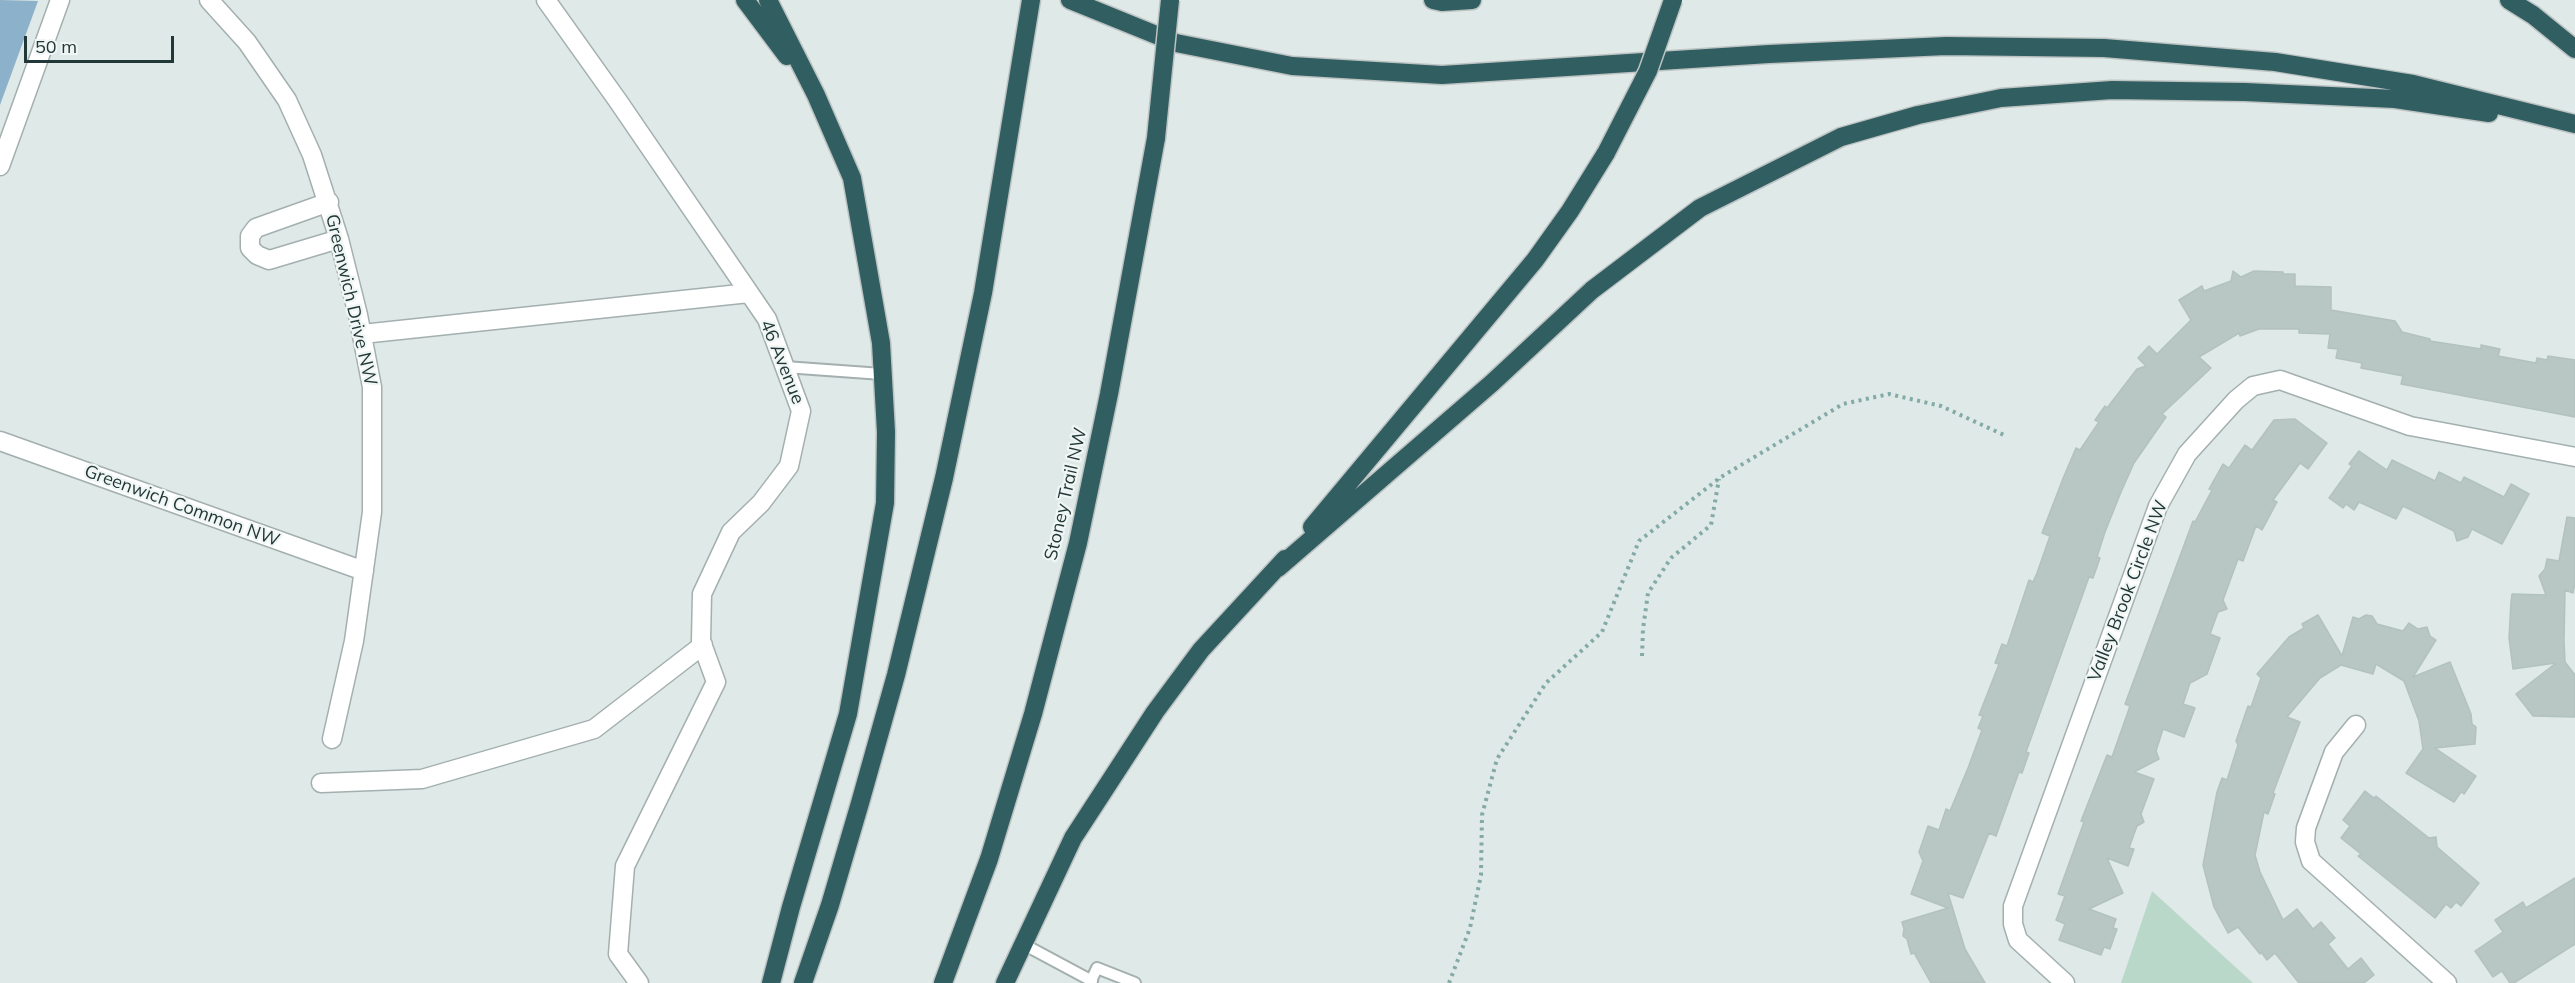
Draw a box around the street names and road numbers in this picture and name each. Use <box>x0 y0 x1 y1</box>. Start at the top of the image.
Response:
street label: Greenwich Drive NW <box>321 212 381 388</box>
street label: 46 Avenue <box>755 317 809 407</box>
street label: Stoney Trail NW <box>1040 425 1092 563</box>
street label: Greenwich Common NW <box>81 461 283 551</box>
street label: Valley Brook Circle NW <box>2083 497 2173 685</box>

